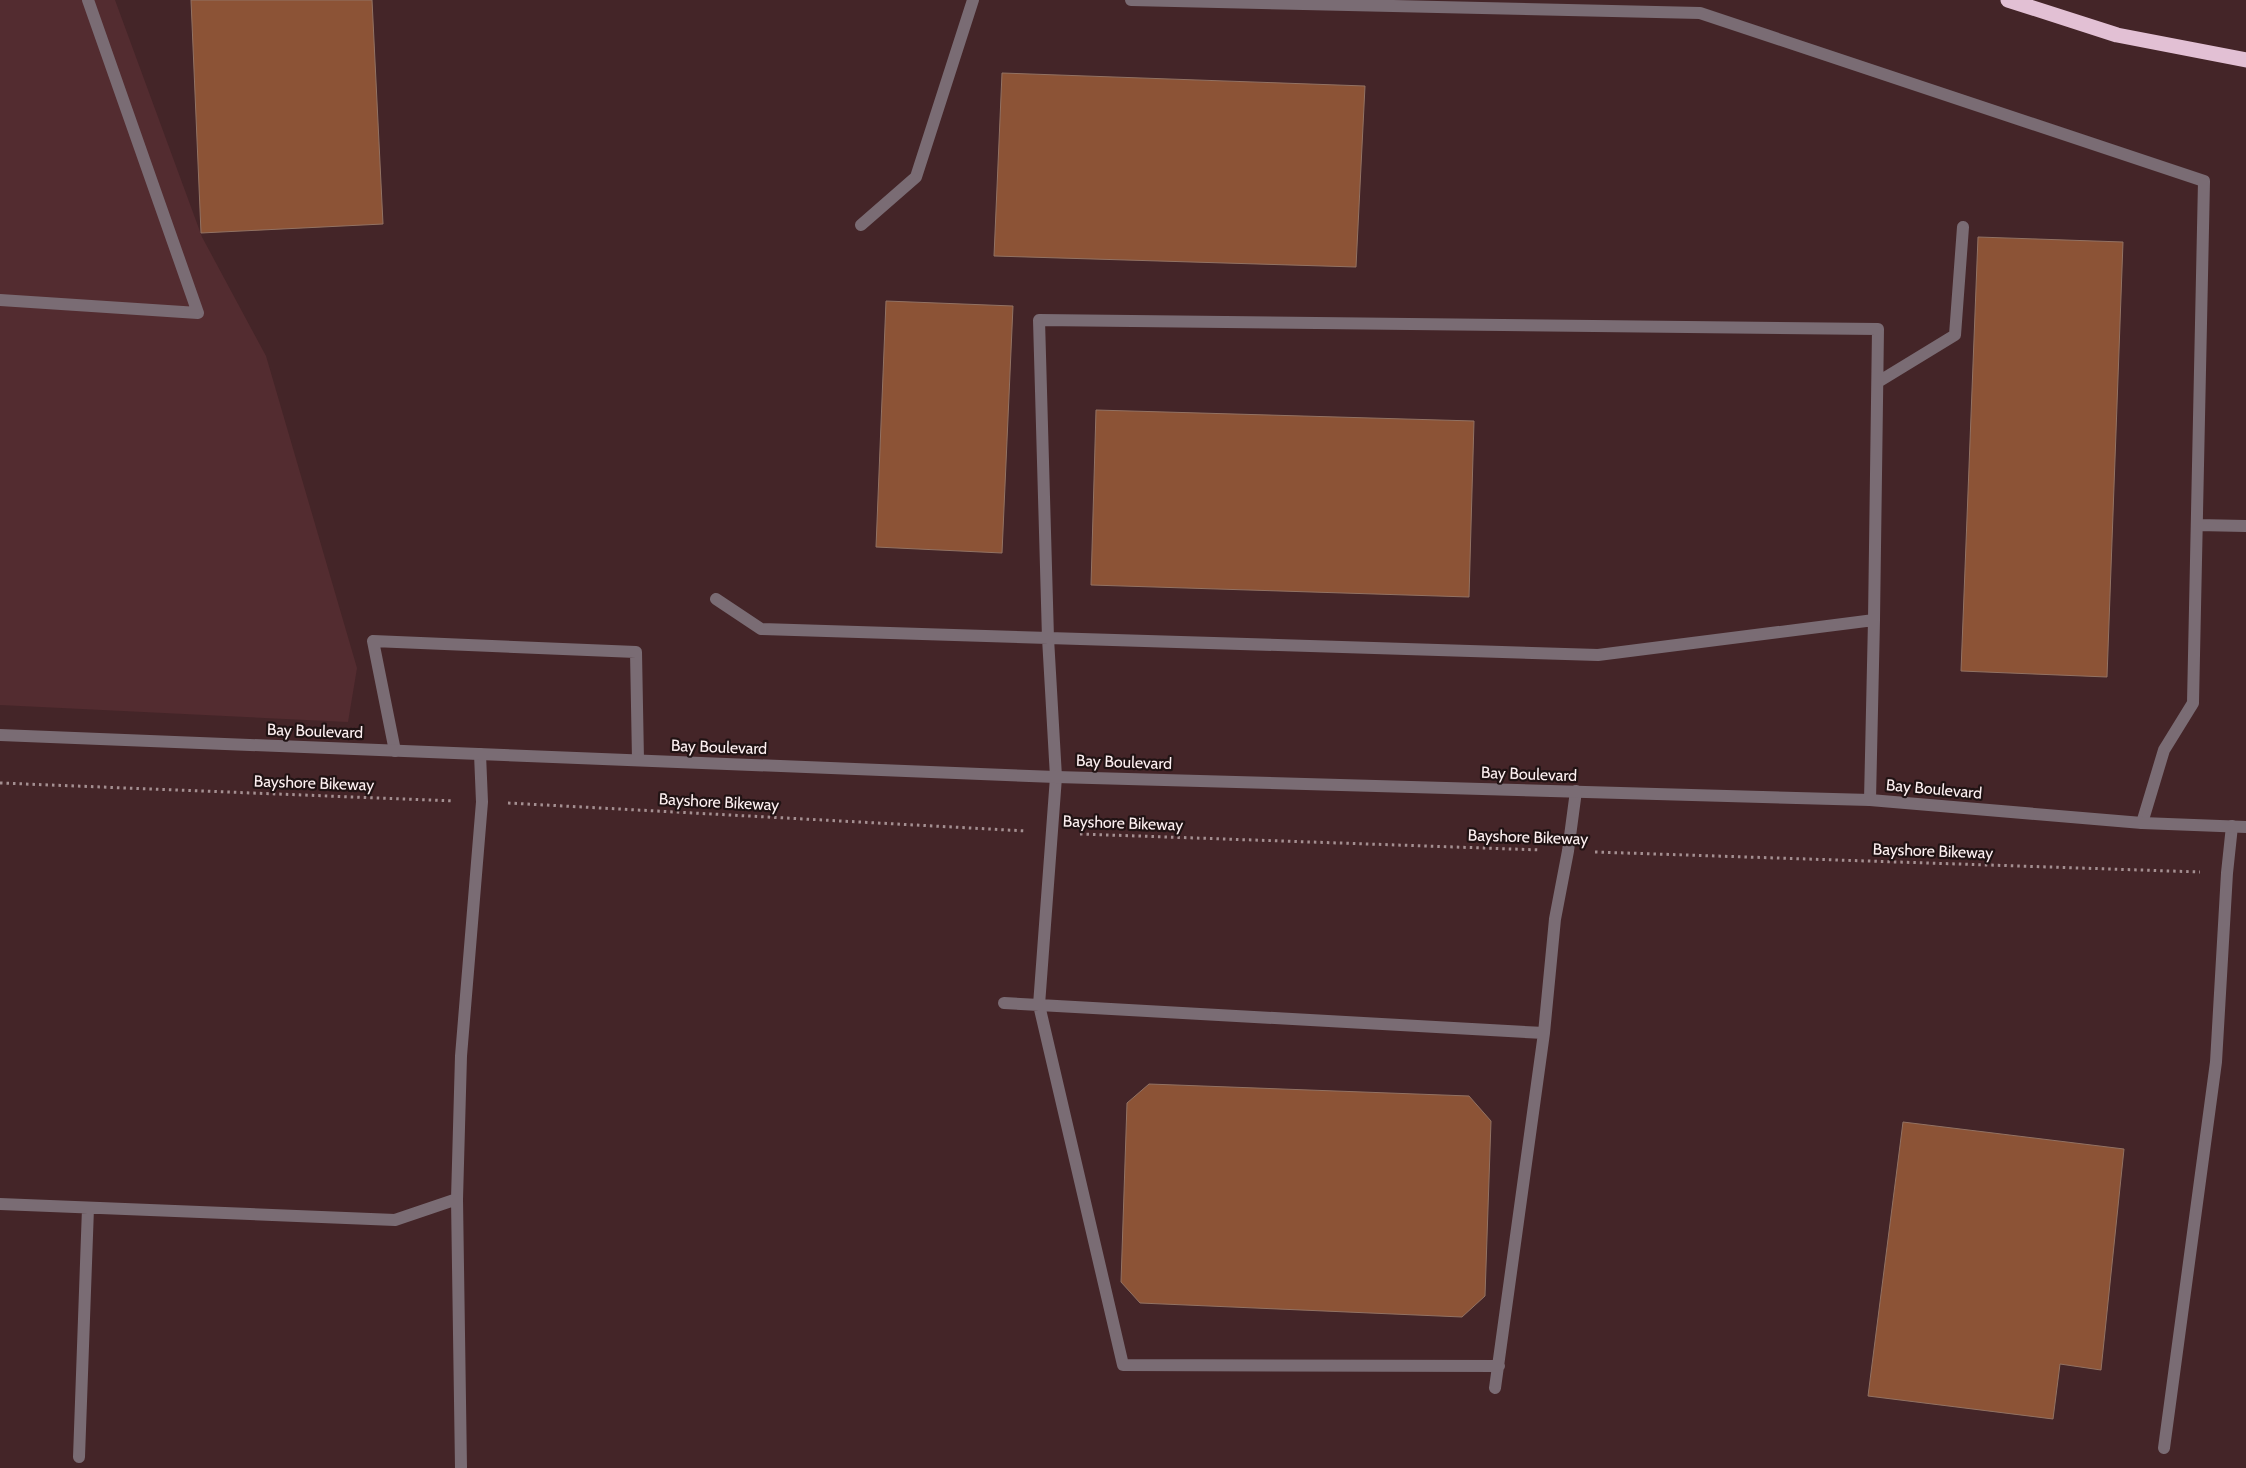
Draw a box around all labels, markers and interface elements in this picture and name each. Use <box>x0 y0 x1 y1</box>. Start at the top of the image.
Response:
street label: Bay Boulevard <box>267 720 363 742</box>
street label: Bay Boulevard <box>671 736 767 758</box>
street label: Bay Boulevard <box>1076 751 1172 773</box>
street label: Bay Boulevard <box>1481 763 1577 785</box>
street label: Bayshore Bikeway <box>253 771 375 795</box>
street label: Bay Boulevard <box>1885 775 1983 803</box>
street label: Bayshore Bikeway <box>658 789 780 815</box>
street label: Bayshore Bikeway <box>1062 811 1184 835</box>
street label: Bayshore Bikeway <box>1467 825 1589 849</box>
street label: Bayshore Bikeway <box>1872 839 1994 863</box>

